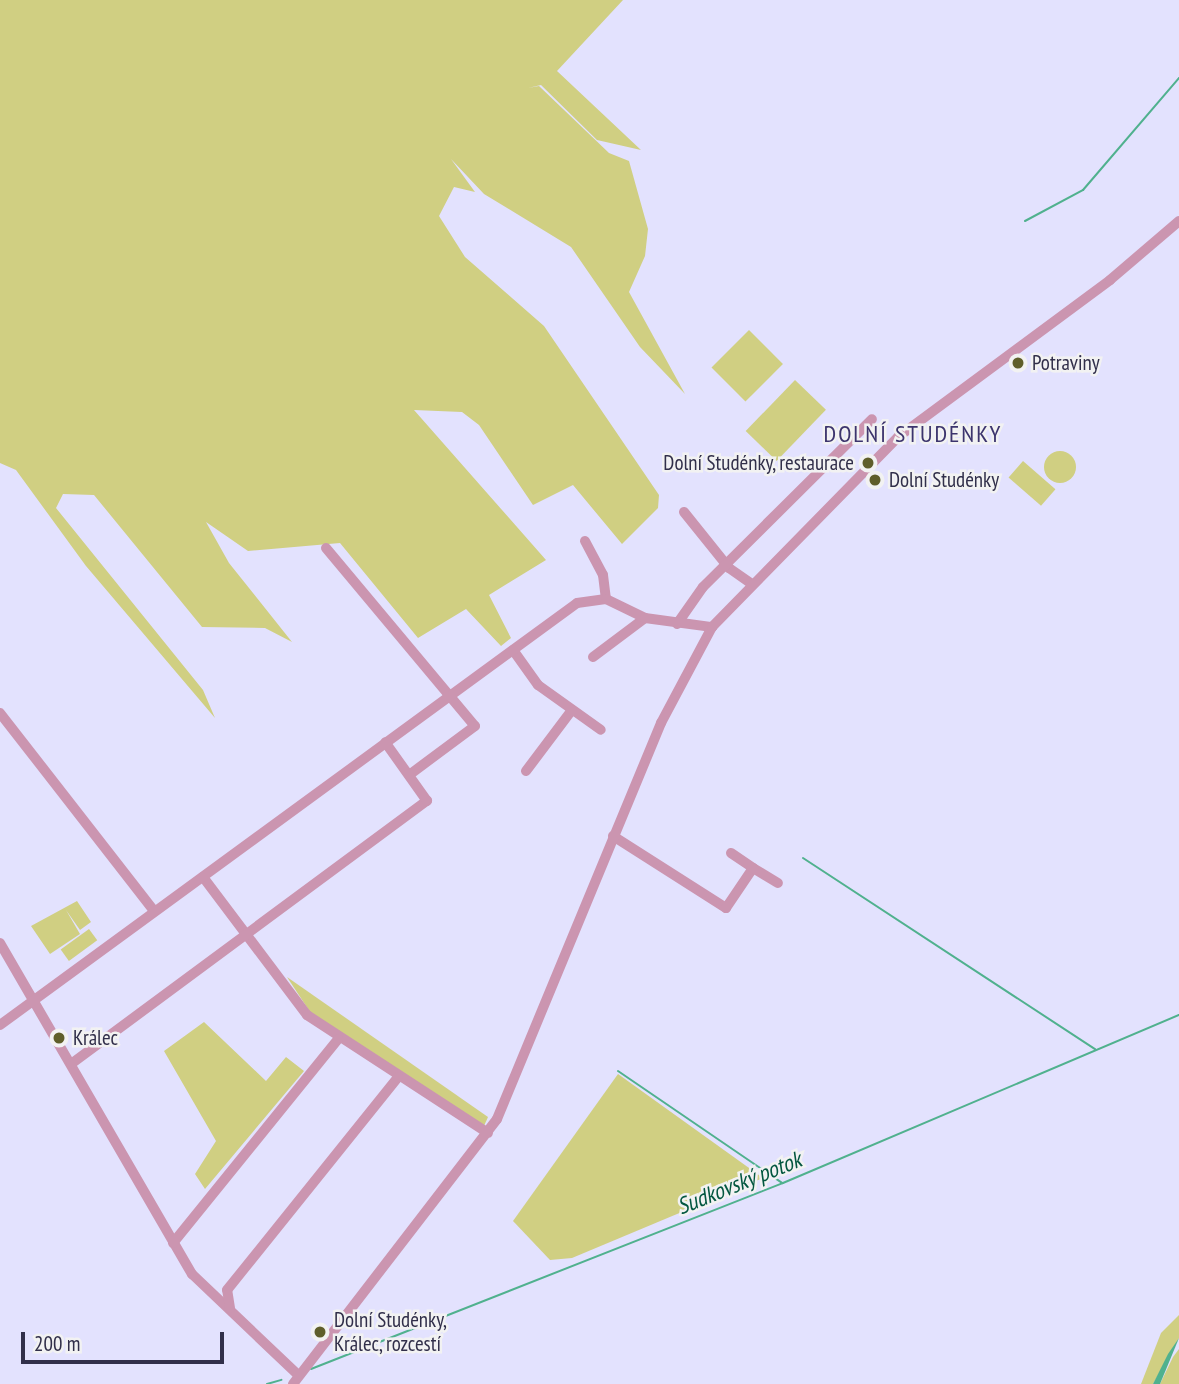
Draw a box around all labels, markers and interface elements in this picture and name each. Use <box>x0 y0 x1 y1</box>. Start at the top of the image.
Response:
place label: Potraviny <box>1032 350 1100 376</box>
marker: Potraviny <box>1010 355 1026 371</box>
district label: DOLNÍ STUDÉNKY <box>825 420 1001 448</box>
place label: Dolní Studénky, restaurace <box>662 450 854 476</box>
marker: Dolní Studénky, restaurace <box>860 455 876 471</box>
place label: Dolní Studénky <box>889 467 999 493</box>
marker: Dolní Studénky <box>867 472 883 488</box>
place label: Králec <box>73 1025 118 1051</box>
marker: Králec <box>51 1030 67 1046</box>
water label: Sudkovský potok <box>673 1145 805 1221</box>
place label: Dolní Studénky, Králec, rozcestí <box>334 1307 447 1357</box>
scale bar <box>24 1318 228 1362</box>
marker: Dolní Studénky, Králec, rozcestí <box>312 1324 328 1340</box>
text: 200 m <box>34 1330 80 1357</box>

